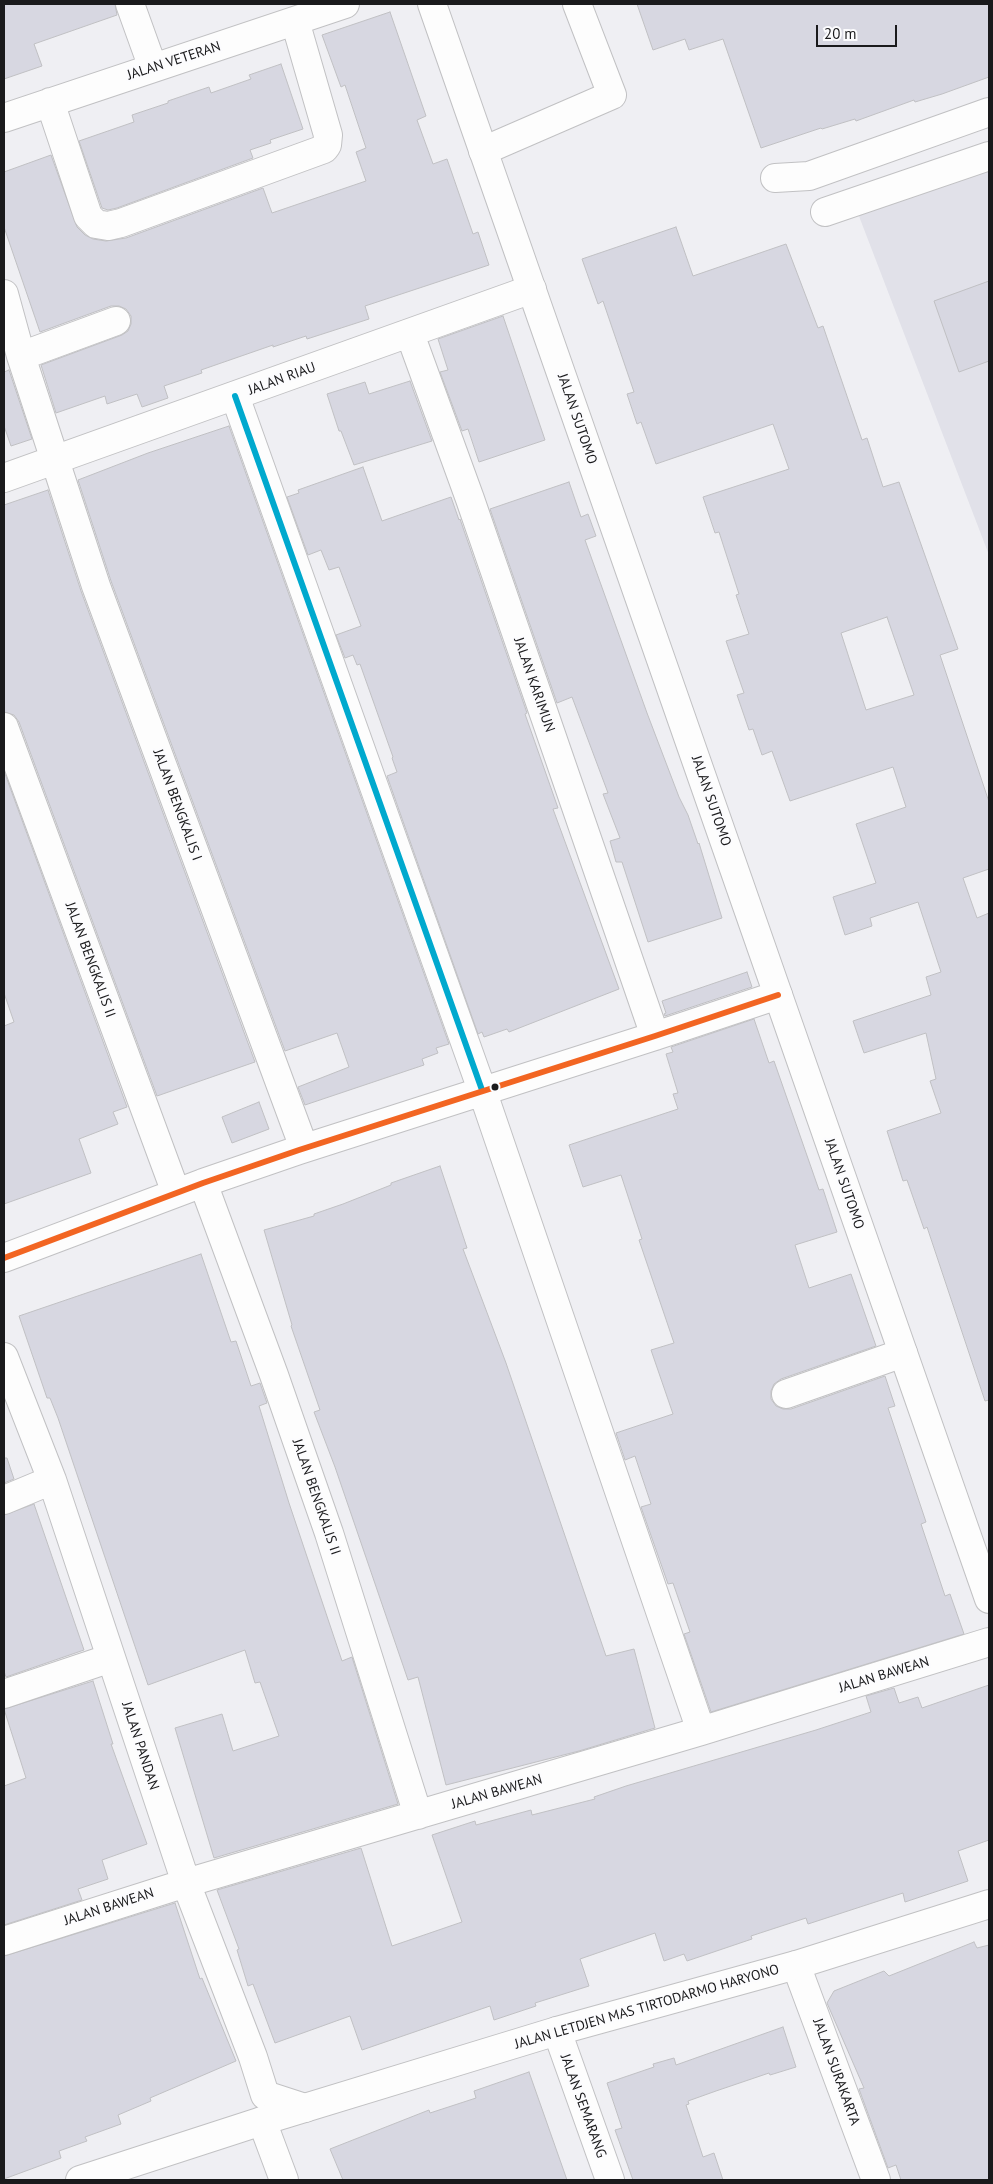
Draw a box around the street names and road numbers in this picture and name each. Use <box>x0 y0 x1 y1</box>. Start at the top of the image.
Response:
street label: JALAN VETERAN <box>125 38 223 84</box>
street label: JALAN RIAU <box>246 359 318 399</box>
street label: JALAN SUTOMO <box>554 371 600 467</box>
street label: JALAN KARIMUN <box>510 635 558 735</box>
street label: JALAN BENGKALIS I <box>149 747 205 863</box>
street label: JALAN SUTOMO <box>688 753 734 849</box>
street label: JALAN BENGKALIS II <box>61 900 119 1020</box>
street label: JALAN SUTOMO <box>821 1136 867 1232</box>
street label: JALAN BENGKALIS II <box>288 1437 344 1557</box>
street label: JALAN BAWEAN <box>837 1653 931 1697</box>
street label: JALAN PANDAN <box>118 1700 162 1792</box>
street label: JALAN BAWEAN <box>450 1771 544 1813</box>
street label: JALAN BAWEAN <box>62 1885 156 1929</box>
street label: JALAN LETDJEN MAS TIRTODARMO HARYONO <box>513 1961 781 2053</box>
street label: JALAN SURAKARTA <box>809 2016 863 2128</box>
street label: JALAN SEMARANG <box>556 2052 610 2160</box>

